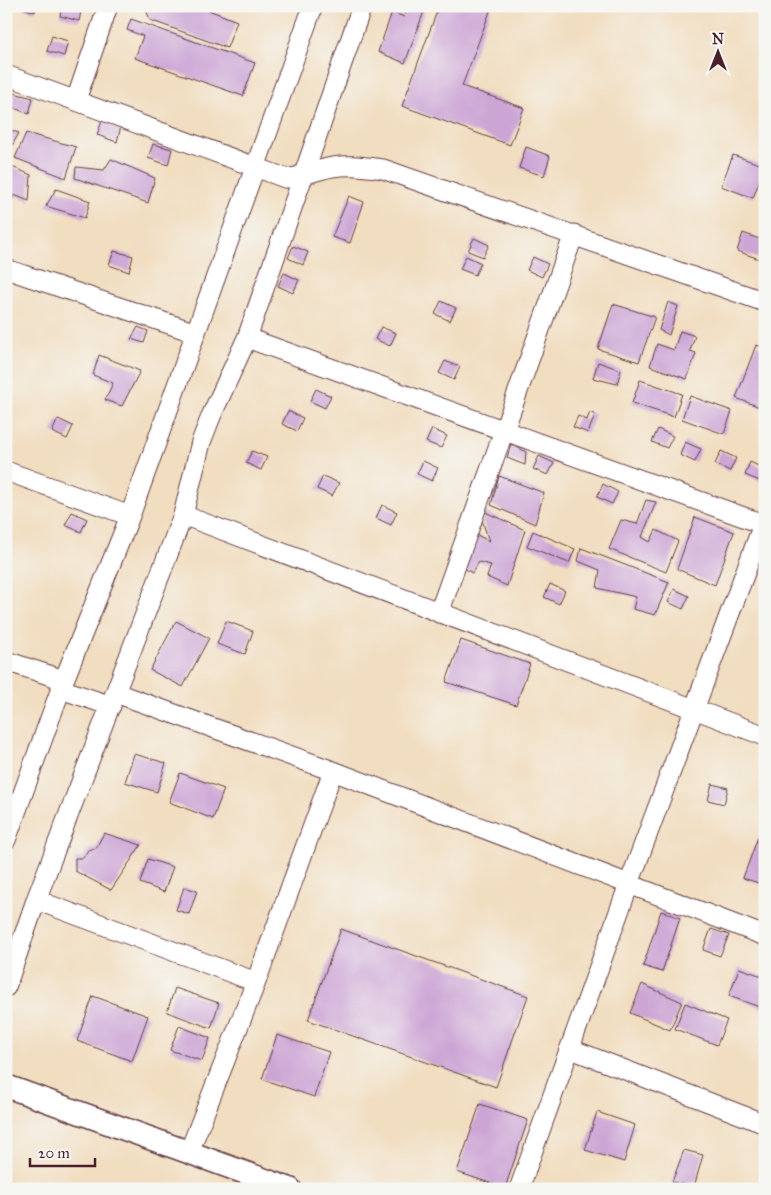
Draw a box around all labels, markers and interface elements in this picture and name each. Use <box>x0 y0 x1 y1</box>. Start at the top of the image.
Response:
north arrow <box>694 28 744 78</box>
text: N <box>712 31 724 48</box>
scale bar <box>30 1135 95 1167</box>
text: 20 m <box>38 1144 70 1162</box>

